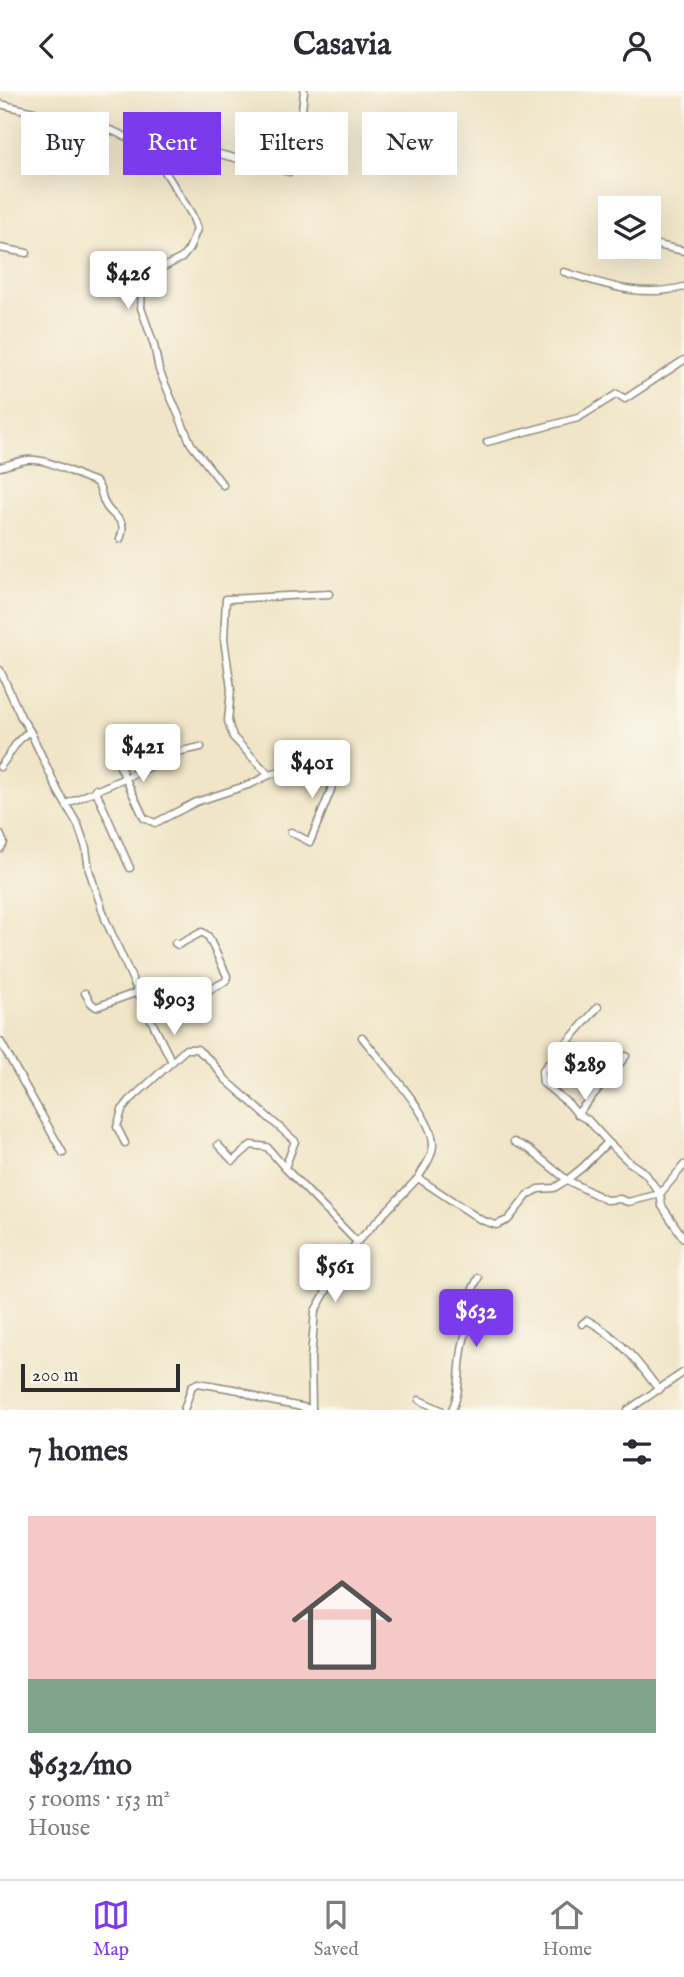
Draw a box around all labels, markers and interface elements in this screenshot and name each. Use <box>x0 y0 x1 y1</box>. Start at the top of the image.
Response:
text: Casavia <box>293 25 391 66</box>
icon: back <box>28 27 66 65</box>
icon: person <box>618 27 656 65</box>
chip: Buy <box>21 112 109 175</box>
chip: Rent <box>123 112 221 175</box>
chip: Filters <box>235 112 348 175</box>
chip: New <box>362 112 457 175</box>
map controls <box>598 196 661 259</box>
button: layers <box>598 196 661 259</box>
pin: $426 <box>87 251 169 311</box>
text: $426 <box>106 259 150 288</box>
pin: $421 <box>102 725 184 784</box>
text: $421 <box>121 732 165 761</box>
pin: $401 <box>271 741 353 800</box>
text: $401 <box>290 748 334 777</box>
pin: $903 <box>133 977 215 1037</box>
text: $903 <box>153 985 195 1014</box>
pin: $289 <box>544 1042 626 1102</box>
text: $289 <box>564 1050 606 1079</box>
pin: $561 <box>294 1245 376 1304</box>
text: $561 <box>315 1252 355 1281</box>
pin: $632 <box>435 1289 517 1349</box>
text: $632 <box>455 1297 497 1326</box>
scale bar <box>21 1361 180 1393</box>
text: 200 m <box>32 1364 78 1388</box>
text: 7 homes <box>28 1433 128 1471</box>
icon: filters <box>618 1433 656 1471</box>
icon: home <box>279 1562 405 1688</box>
text: $632/mo <box>28 1747 132 1785</box>
text: 5 rooms · 153 m² <box>28 1785 170 1814</box>
text: House <box>28 1814 90 1843</box>
tab: Map <box>92 1896 130 1962</box>
tab: Saved <box>314 1896 359 1962</box>
tab: Home <box>542 1896 592 1962</box>

